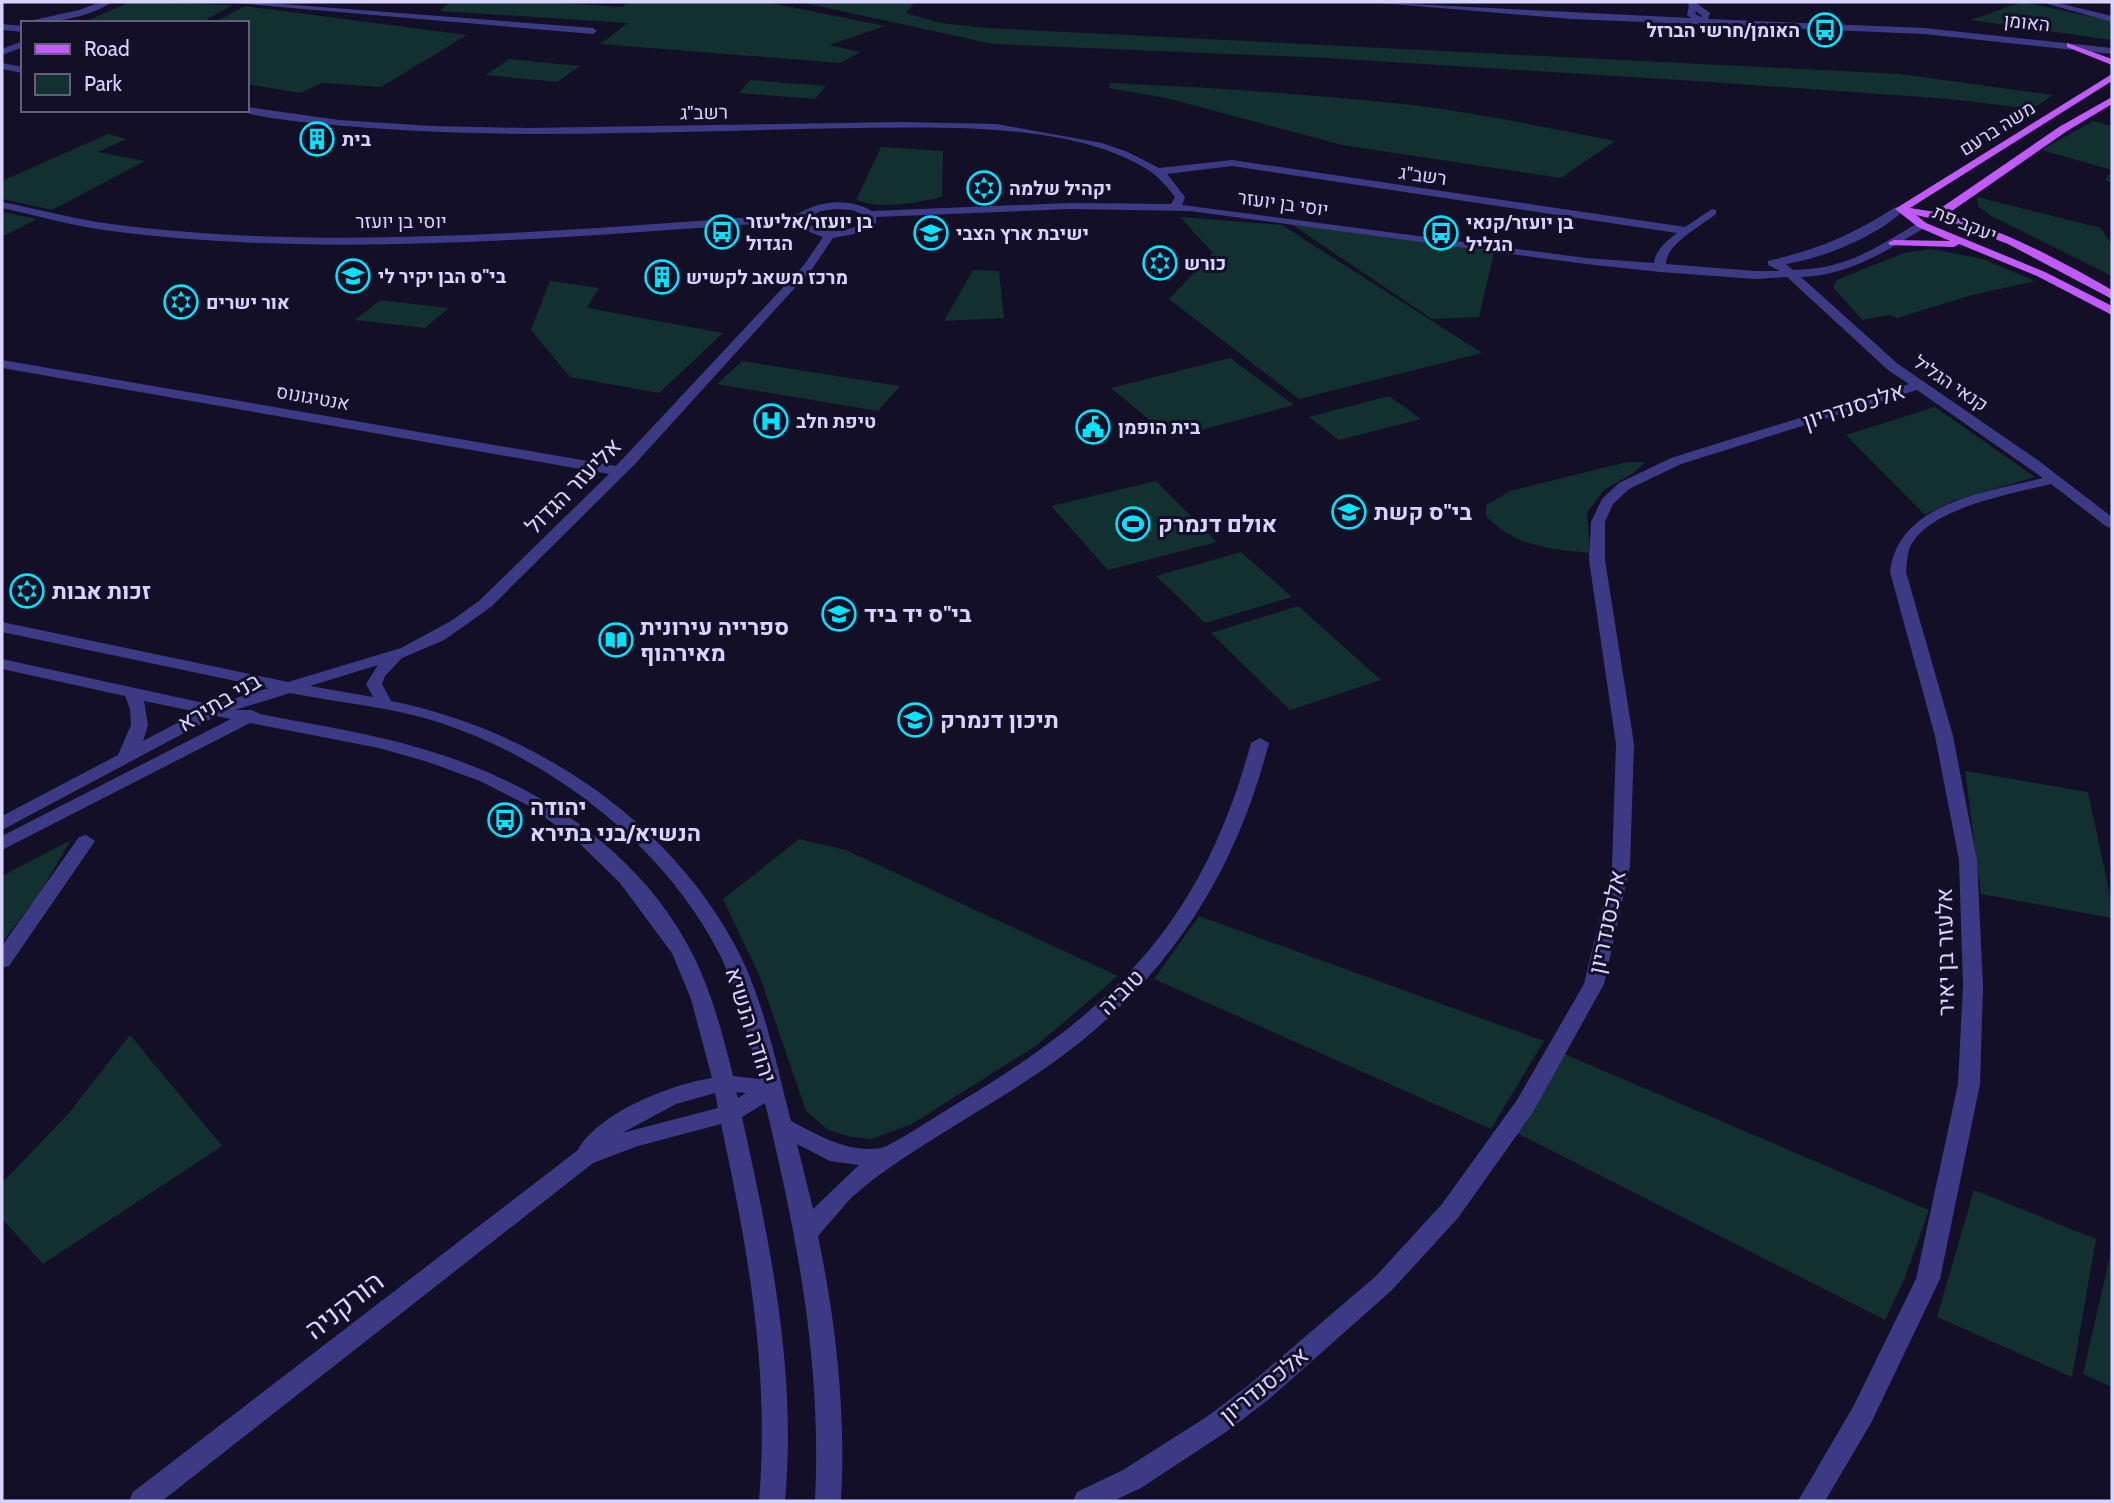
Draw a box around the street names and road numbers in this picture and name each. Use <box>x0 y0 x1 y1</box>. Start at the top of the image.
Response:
street label: האומן <box>2003 9 2051 36</box>
street label: משה ברעם <box>1955 96 2039 161</box>
street label: רשב"ג <box>680 101 728 124</box>
street label: רשב"ג <box>1398 161 1448 190</box>
street label: יוסי בן יועזר <box>1236 186 1330 221</box>
street label: יעקב פת <box>1930 200 2000 247</box>
street label: יוסי בן יועזר <box>355 210 447 233</box>
street label: קנאי הגליל <box>1909 350 1992 417</box>
street label: אלכסנדריון <box>1799 376 1909 436</box>
street label: אנטיגונוס <box>274 380 351 415</box>
street label: אליעזר הגדול <box>519 432 627 540</box>
street label: בני בתירא <box>172 666 266 738</box>
street label: אלכסנדריון <box>1582 867 1632 977</box>
street label: אלעזר בן יאיר <box>1930 888 1960 1016</box>
street label: טוביה <box>1092 963 1150 1021</box>
street label: יהודה הנשיא <box>719 964 783 1086</box>
street label: הורקניה <box>298 1264 390 1346</box>
street label: אלכסנדריון <box>1214 1341 1314 1429</box>

